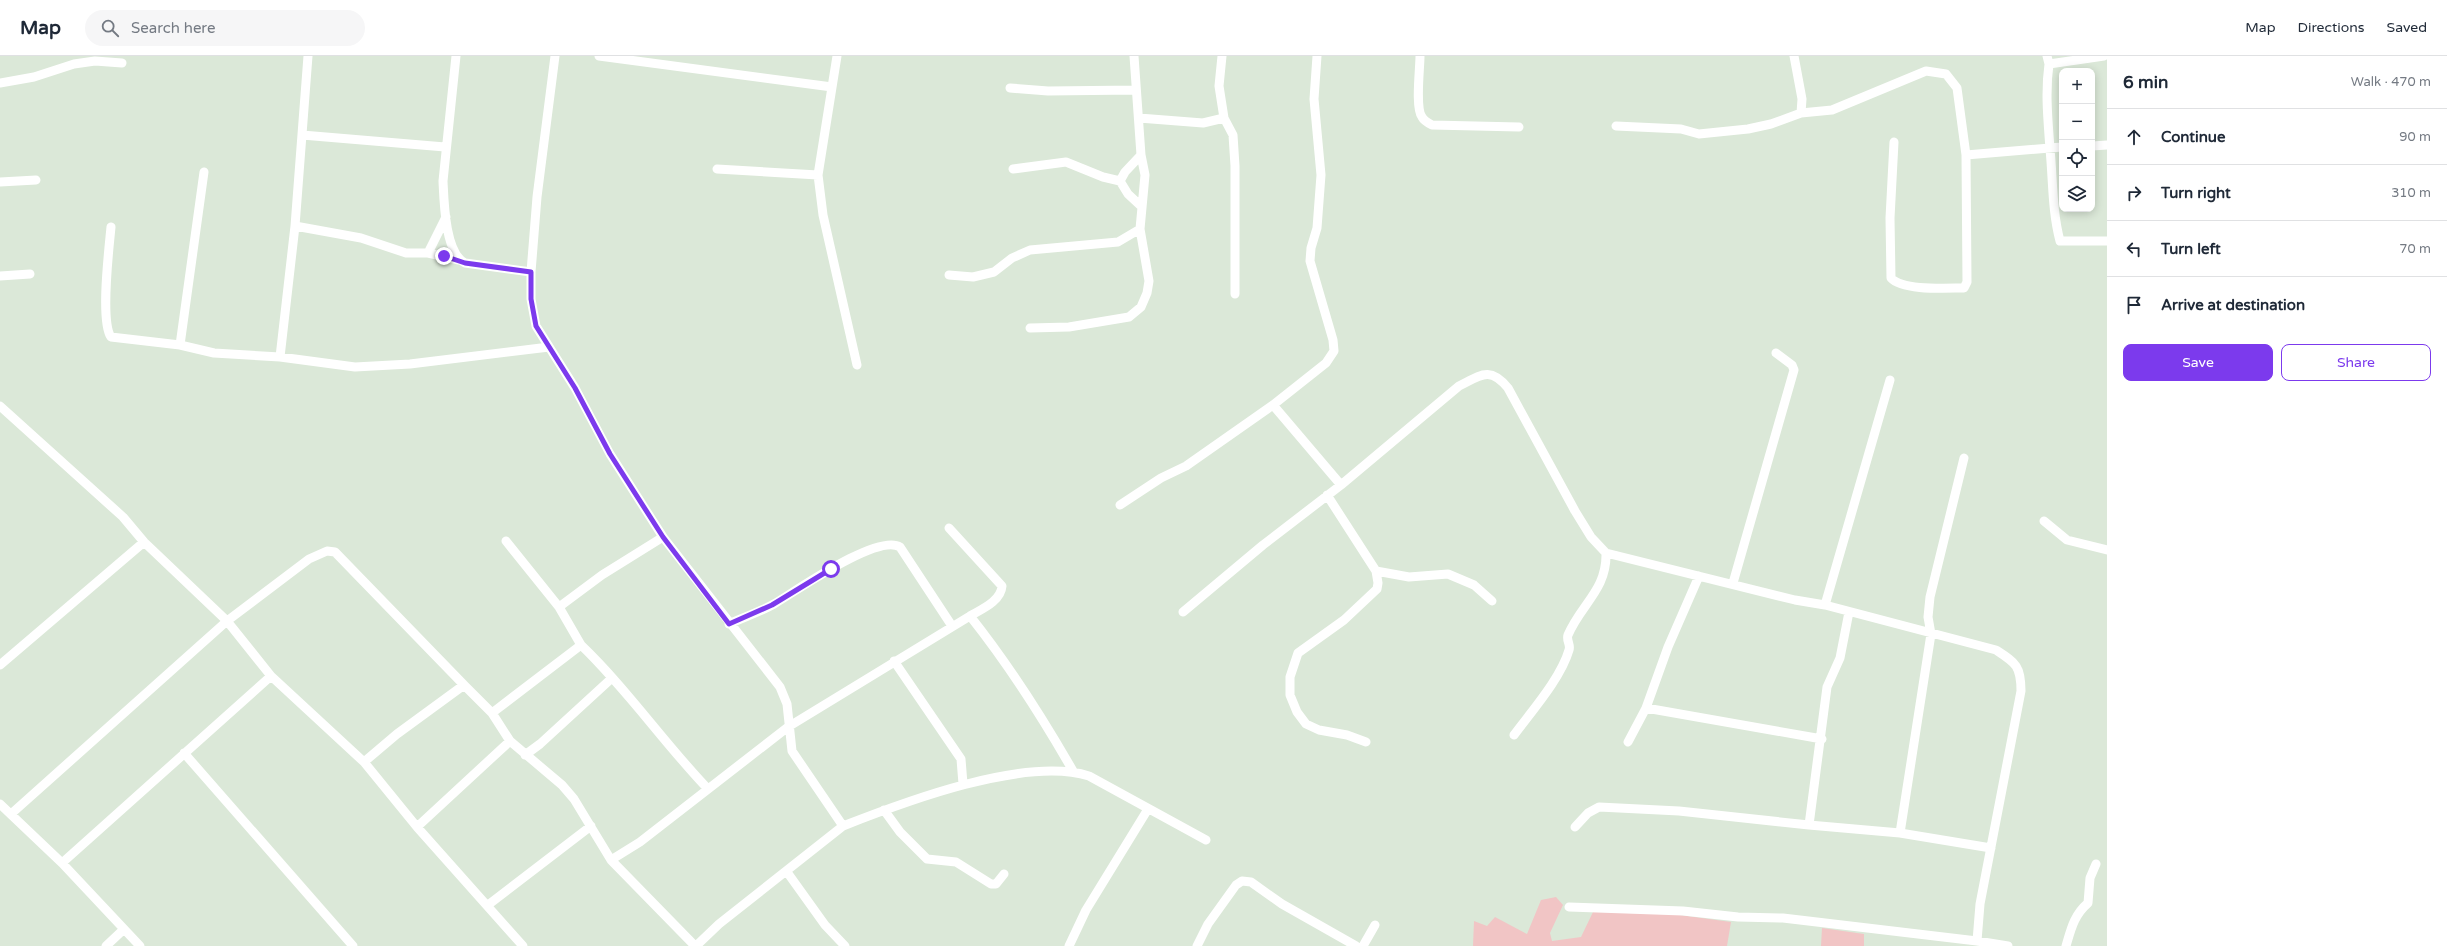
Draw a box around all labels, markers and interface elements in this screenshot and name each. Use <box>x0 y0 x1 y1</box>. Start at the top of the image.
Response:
search box <box>85 10 365 46</box>
text: Map <box>20 17 61 39</box>
icon: search <box>99 17 121 39</box>
text: Search here <box>131 19 215 37</box>
text: Map <box>2245 19 2276 36</box>
text: Directions <box>2298 19 2365 36</box>
text: Saved <box>2387 19 2427 36</box>
map controls <box>2059 68 2095 212</box>
button: + <box>2059 68 2095 104</box>
text: 6 min <box>2123 72 2168 93</box>
text: Walk · 470 m <box>2351 74 2431 90</box>
button: − <box>2059 104 2095 140</box>
icon: ahead <box>2123 126 2145 148</box>
text: Continue <box>2161 128 2225 146</box>
text: 90 m <box>2399 129 2431 145</box>
button: locate <box>2059 140 2095 176</box>
button: layers <box>2059 176 2095 212</box>
icon: right <box>2123 182 2145 204</box>
text: Turn right <box>2161 184 2231 202</box>
text: 310 m <box>2391 185 2431 201</box>
icon: left <box>2123 238 2145 260</box>
text: Turn left <box>2161 240 2221 258</box>
text: 70 m <box>2399 241 2431 257</box>
route end <box>435 247 453 265</box>
icon: arrive <box>2123 294 2145 316</box>
text: Arrive at destination <box>2161 296 2305 314</box>
button: Save <box>2123 344 2273 381</box>
button: Share <box>2281 344 2431 381</box>
route start <box>822 560 840 578</box>

